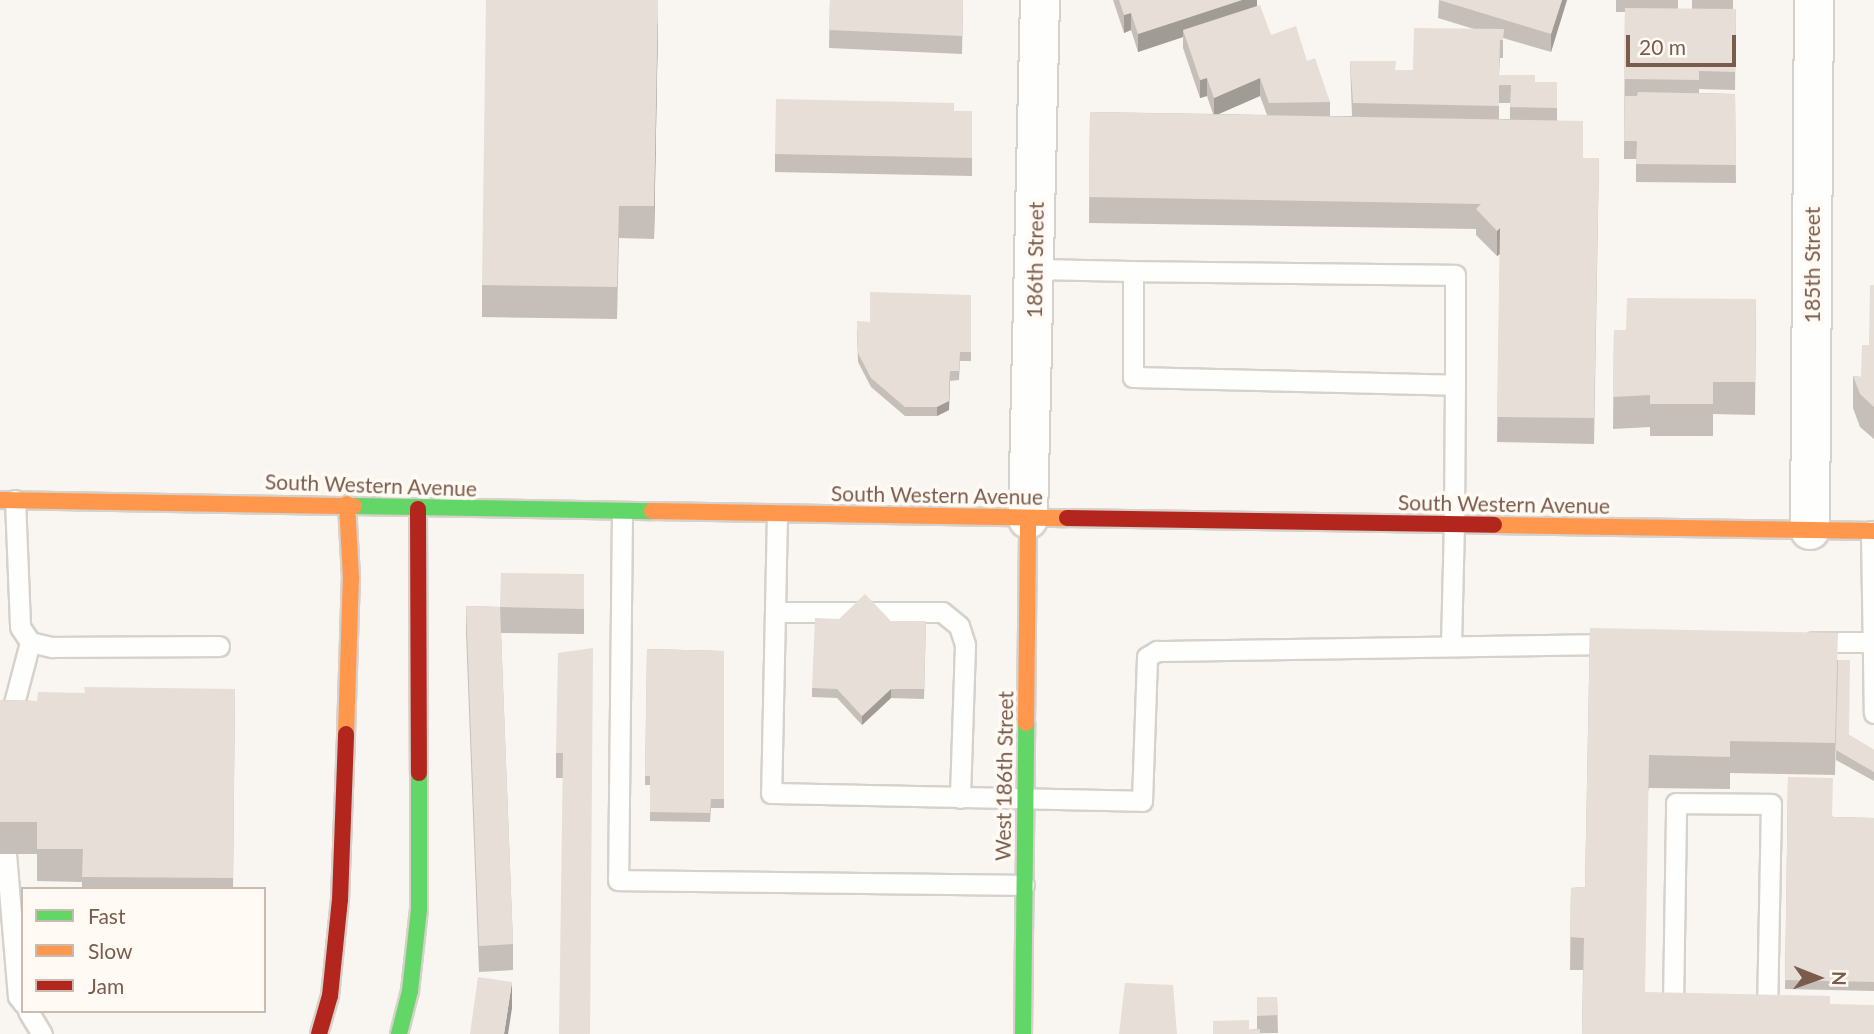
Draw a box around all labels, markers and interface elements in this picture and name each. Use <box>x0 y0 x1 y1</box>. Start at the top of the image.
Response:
scale bar <box>1629 21 1739 65</box>
text: 20 m <box>1639 34 1686 59</box>
street label: 186th Street <box>1021 202 1049 318</box>
street label: 185th Street <box>1799 207 1825 323</box>
street label: South Western Avenue <box>264 469 478 501</box>
street label: South Western Avenue <box>830 481 1044 509</box>
street label: South Western Avenue <box>1397 490 1611 518</box>
street label: West 186th Street <box>990 691 1018 861</box>
legend <box>21 887 266 1013</box>
text: Fast <box>88 903 125 928</box>
text: Slow <box>88 938 132 963</box>
north arrow <box>1783 943 1853 1013</box>
text: N <box>1828 971 1851 986</box>
text: Jam <box>88 973 124 998</box>

